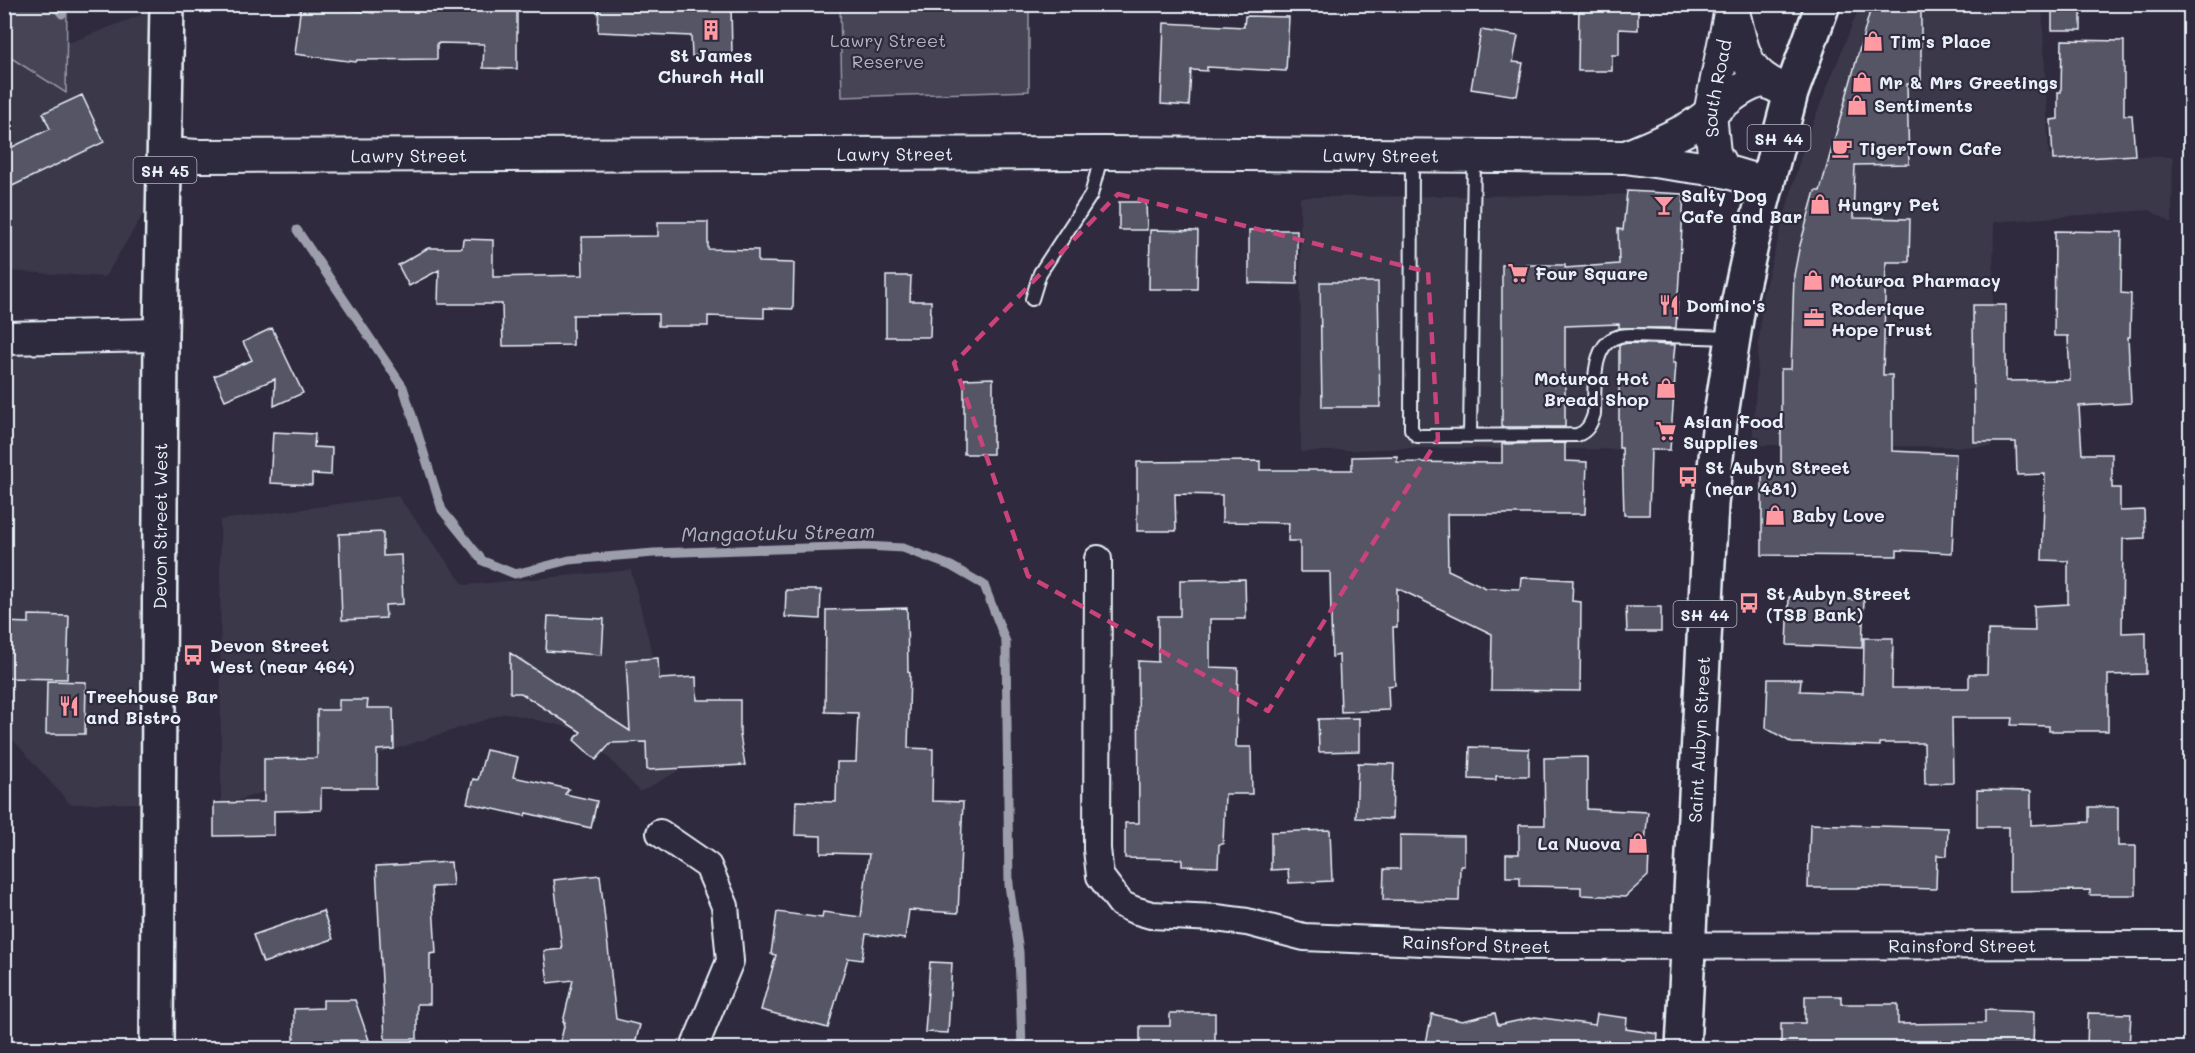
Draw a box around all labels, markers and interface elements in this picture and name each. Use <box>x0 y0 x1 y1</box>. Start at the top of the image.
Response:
building icon: St James Church Hall <box>699 18 723 42</box>
park label: Lawry Street Reserve <box>830 28 946 73</box>
shop icon: Tim's Place <box>1861 29 1885 53</box>
place label: Tim's Place <box>1890 29 1991 53</box>
street label: South Road <box>1698 37 1737 139</box>
place label: St James Church Hall <box>658 43 764 88</box>
shop icon: Mr & Mrs Greetings <box>1850 70 1874 94</box>
place label: Mr & Mrs Greetings <box>1879 70 2058 94</box>
shop icon: Sentiments <box>1845 93 1869 117</box>
place label: Sentiments <box>1874 93 1973 117</box>
road number: SH 44 <box>1748 125 1810 151</box>
cafe icon: TigerTown Cafe <box>1830 136 1854 160</box>
place label: TigerTown Cafe <box>1859 136 2002 160</box>
street label: Lawry Street <box>837 141 953 166</box>
street label: Lawry Street <box>351 143 467 167</box>
street label: Lawry Street <box>1323 143 1439 168</box>
road number: SH 45 <box>134 157 196 183</box>
place label: Salty Dog Cafe and Bar <box>1681 183 1802 228</box>
shop icon: Hungry Pet <box>1808 192 1832 216</box>
place label: Hungry Pet <box>1837 192 1940 216</box>
bar icon: Salty Dog Cafe and Bar <box>1652 193 1676 217</box>
supermarket icon: Four Square <box>1506 261 1530 285</box>
place label: Four Square <box>1535 261 1648 285</box>
shop icon: Moturoa Pharmacy <box>1801 268 1825 292</box>
place label: Moturoa Pharmacy <box>1830 268 2001 292</box>
restaurant icon: Domino's <box>1657 293 1681 317</box>
place label: Domino's <box>1686 293 1765 317</box>
place label: Roderique Hope Trust <box>1831 296 1932 341</box>
office icon: Roderique Hope Trust <box>1802 306 1826 330</box>
place label: Moturoa Hot Bread Shop <box>1534 366 1649 411</box>
shop icon: Moturoa Hot Bread Shop <box>1654 376 1678 400</box>
place label: Asian Food Supplies <box>1683 409 1783 454</box>
supermarket icon: Asian Food Supplies <box>1654 419 1678 443</box>
street label: Devon Street West <box>147 443 172 609</box>
place label: St Aubyn Street (near 481) <box>1705 455 1850 500</box>
bus stop icon: St Aubyn Street (near 481) <box>1676 465 1700 489</box>
shop icon: Baby Love <box>1763 503 1787 527</box>
place label: Baby Love <box>1792 503 1885 527</box>
water label: Mangaotuku Stream <box>681 517 875 547</box>
place label: St Aubyn Street (TSB Bank) <box>1766 581 1911 626</box>
bus stop icon: St Aubyn Street (TSB Bank) <box>1737 591 1761 615</box>
road number: SH 44 <box>1674 601 1736 627</box>
place label: Devon Street West (near 464) <box>210 633 355 678</box>
bus stop icon: Devon Street West (near 464) <box>181 643 205 667</box>
street label: Saint Aubyn Street <box>1683 655 1715 823</box>
place label: Treehouse Bar and Bistro <box>86 684 218 729</box>
restaurant icon: Treehouse Bar and Bistro <box>57 694 81 718</box>
place label: La Nuova <box>1537 831 1621 855</box>
shop icon: La Nuova <box>1626 831 1650 855</box>
street label: Rainsford Street <box>1402 929 1551 958</box>
street label: Rainsford Street <box>1888 933 2037 957</box>

